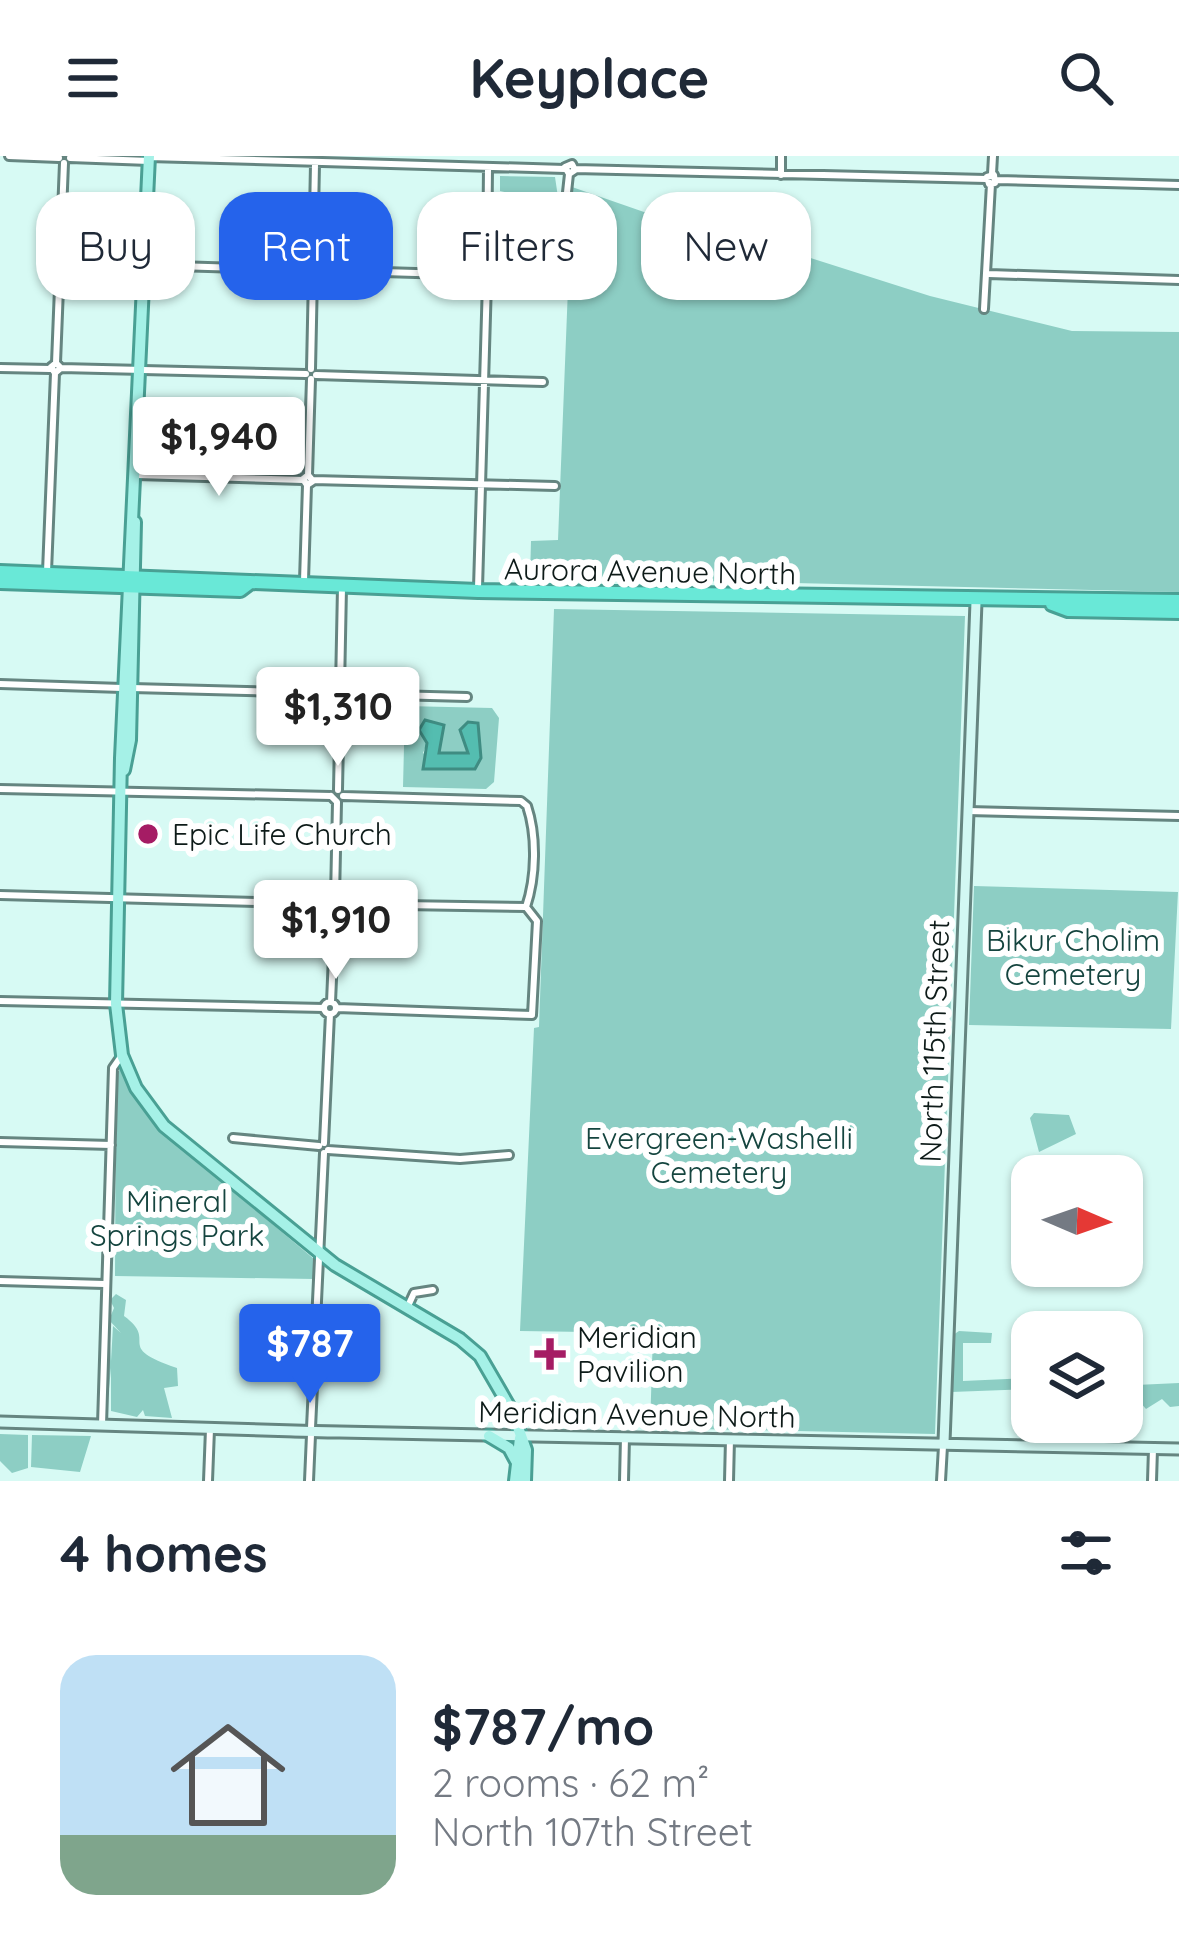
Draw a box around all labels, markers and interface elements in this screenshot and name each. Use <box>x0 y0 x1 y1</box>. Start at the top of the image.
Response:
text: Keyplace <box>470 44 709 112</box>
icon: menu <box>60 45 126 111</box>
icon: search <box>1053 45 1119 111</box>
chip: Buy <box>36 192 195 300</box>
chip: Rent <box>219 192 393 300</box>
chip: Filters <box>417 192 617 300</box>
chip: New <box>641 192 811 300</box>
pin: $1,940 <box>121 397 317 499</box>
text: $1,940 <box>160 411 278 460</box>
street label: Aurora Avenue North <box>504 549 796 593</box>
pin: $1,310 <box>240 667 436 769</box>
text: $1,310 <box>283 681 393 730</box>
place label: Epic Life Church <box>172 815 392 853</box>
marker: Epic Life Church <box>135 821 161 847</box>
pin: $1,910 <box>238 880 434 982</box>
text: $1,910 <box>281 894 391 943</box>
street label: North 115th Street <box>911 919 957 1163</box>
park label: Bikur Cholim Cemetery <box>986 921 1160 993</box>
park label: Evergreen-Washelli Cemetery <box>585 1119 853 1191</box>
north arrow <box>1011 1155 1143 1287</box>
map controls <box>1011 1155 1143 1443</box>
park label: Mineral Springs Park <box>90 1182 264 1254</box>
pin: $787 <box>239 1304 381 1406</box>
button: layers <box>1011 1311 1143 1443</box>
text: $787 <box>266 1318 354 1367</box>
place label: Meridian Pavilion <box>577 1318 697 1390</box>
marker: Meridian Pavilion <box>534 1338 566 1370</box>
street label: Meridian Avenue North <box>478 1392 796 1436</box>
icon: filters <box>1053 1520 1119 1586</box>
text: 4 homes <box>60 1521 268 1585</box>
text: $787/mo <box>432 1694 654 1758</box>
icon: home <box>156 1703 300 1847</box>
text: 2 rooms · 62 m² <box>432 1758 709 1807</box>
text: North 107th Street <box>432 1807 753 1856</box>

